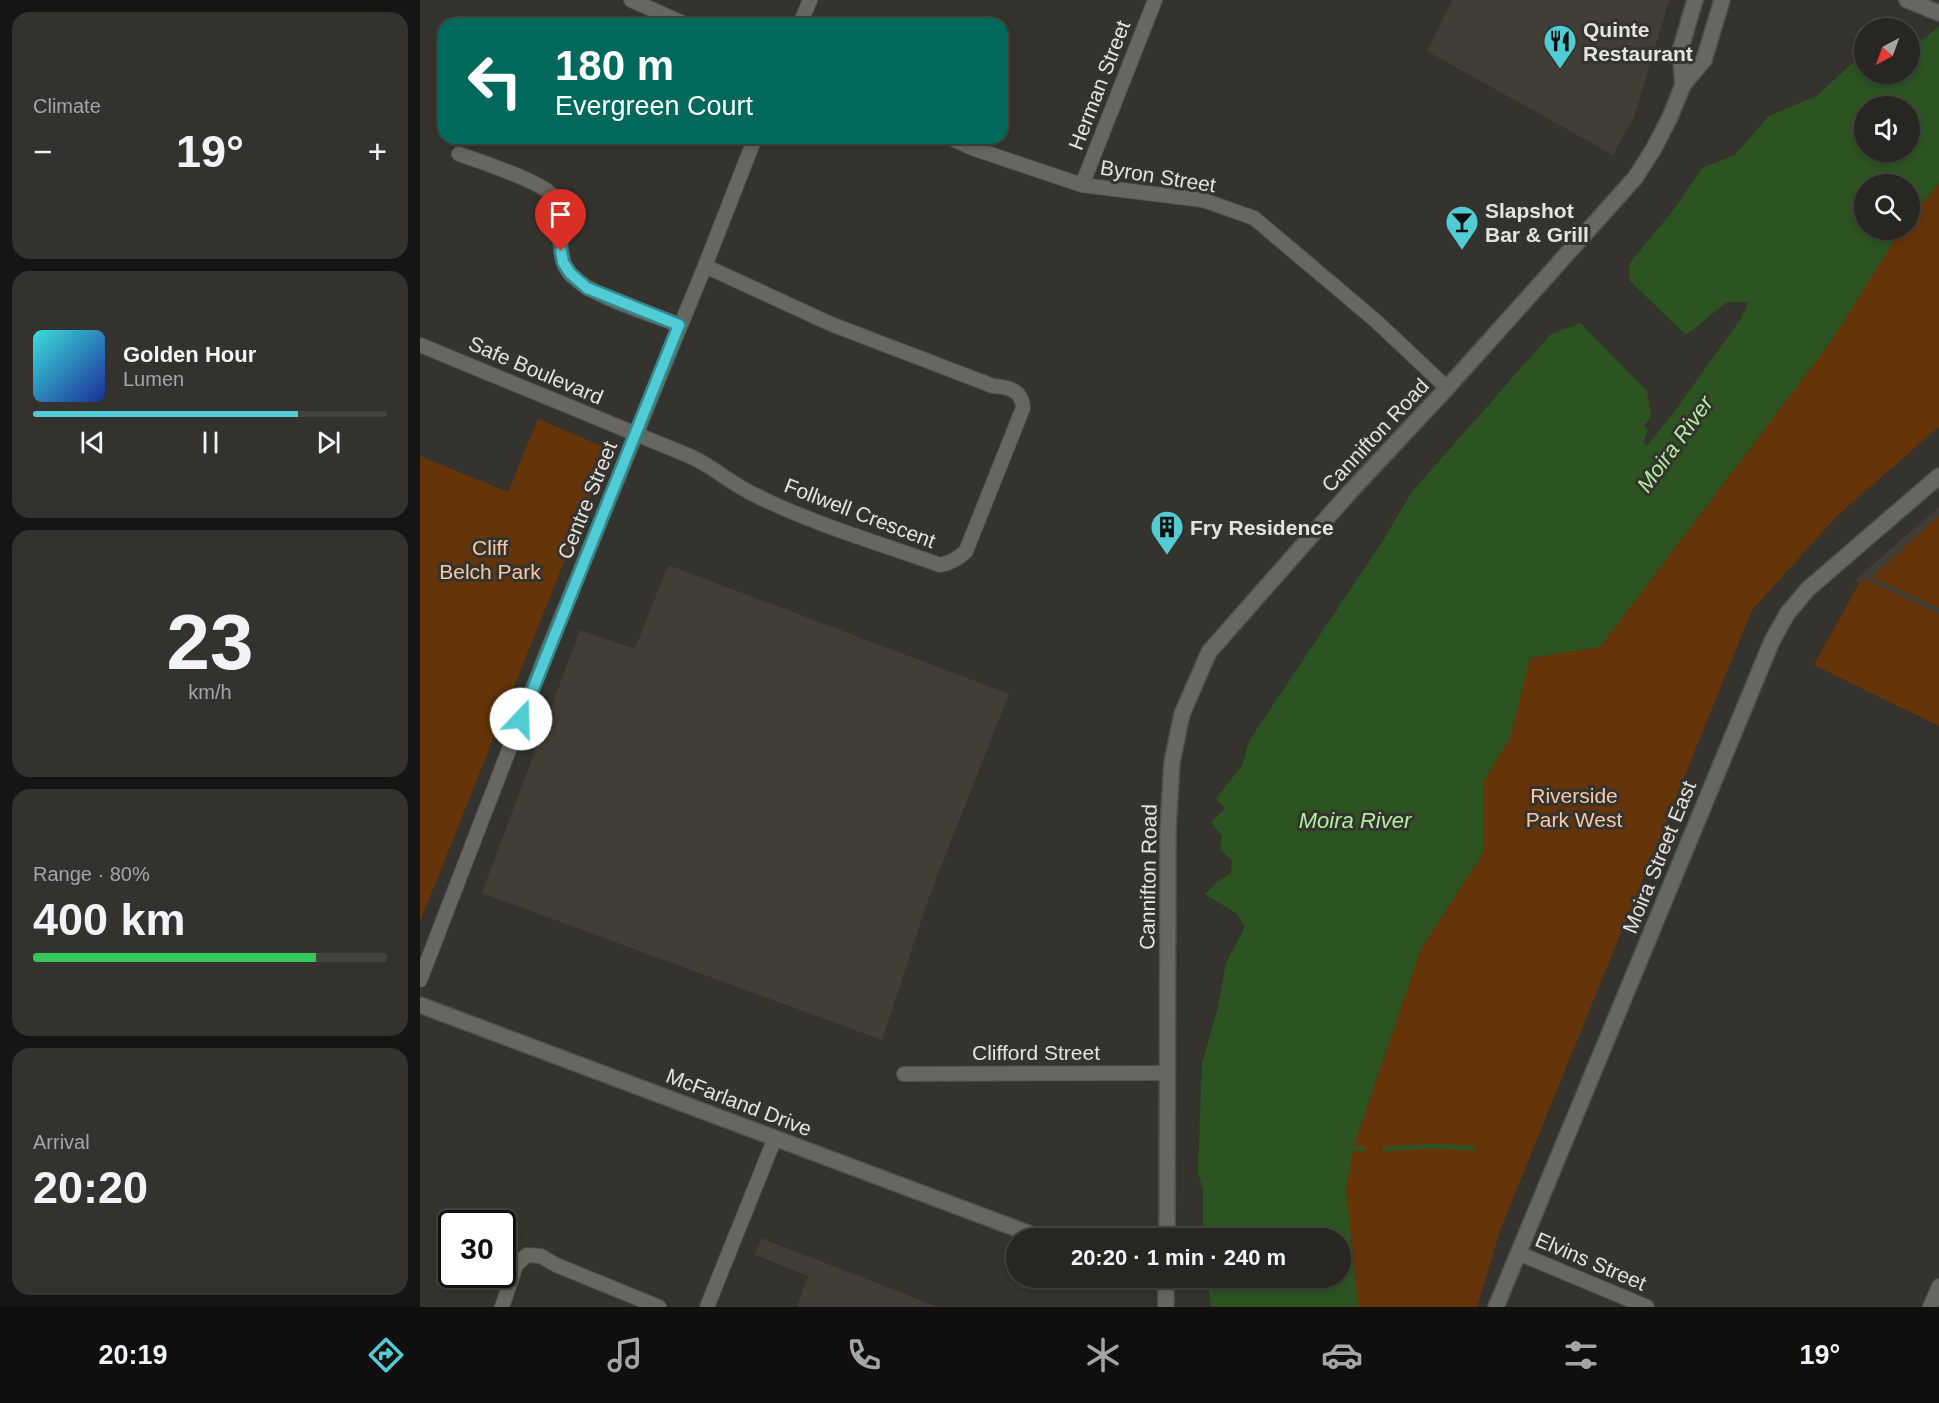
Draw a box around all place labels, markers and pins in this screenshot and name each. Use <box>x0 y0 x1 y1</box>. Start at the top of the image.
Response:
place label: Quinte Restaurant <box>1583 18 1693 65</box>
restaurant icon: Quinte Restaurant <box>1542 23 1578 70</box>
pin <box>535 189 586 251</box>
place label: Slapshot Bar & Grill <box>1485 199 1589 246</box>
bar icon: Slapshot Bar & Grill <box>1444 204 1480 251</box>
building icon: Fry Residence <box>1149 509 1185 556</box>
place label: Fry Residence <box>1190 516 1334 539</box>

